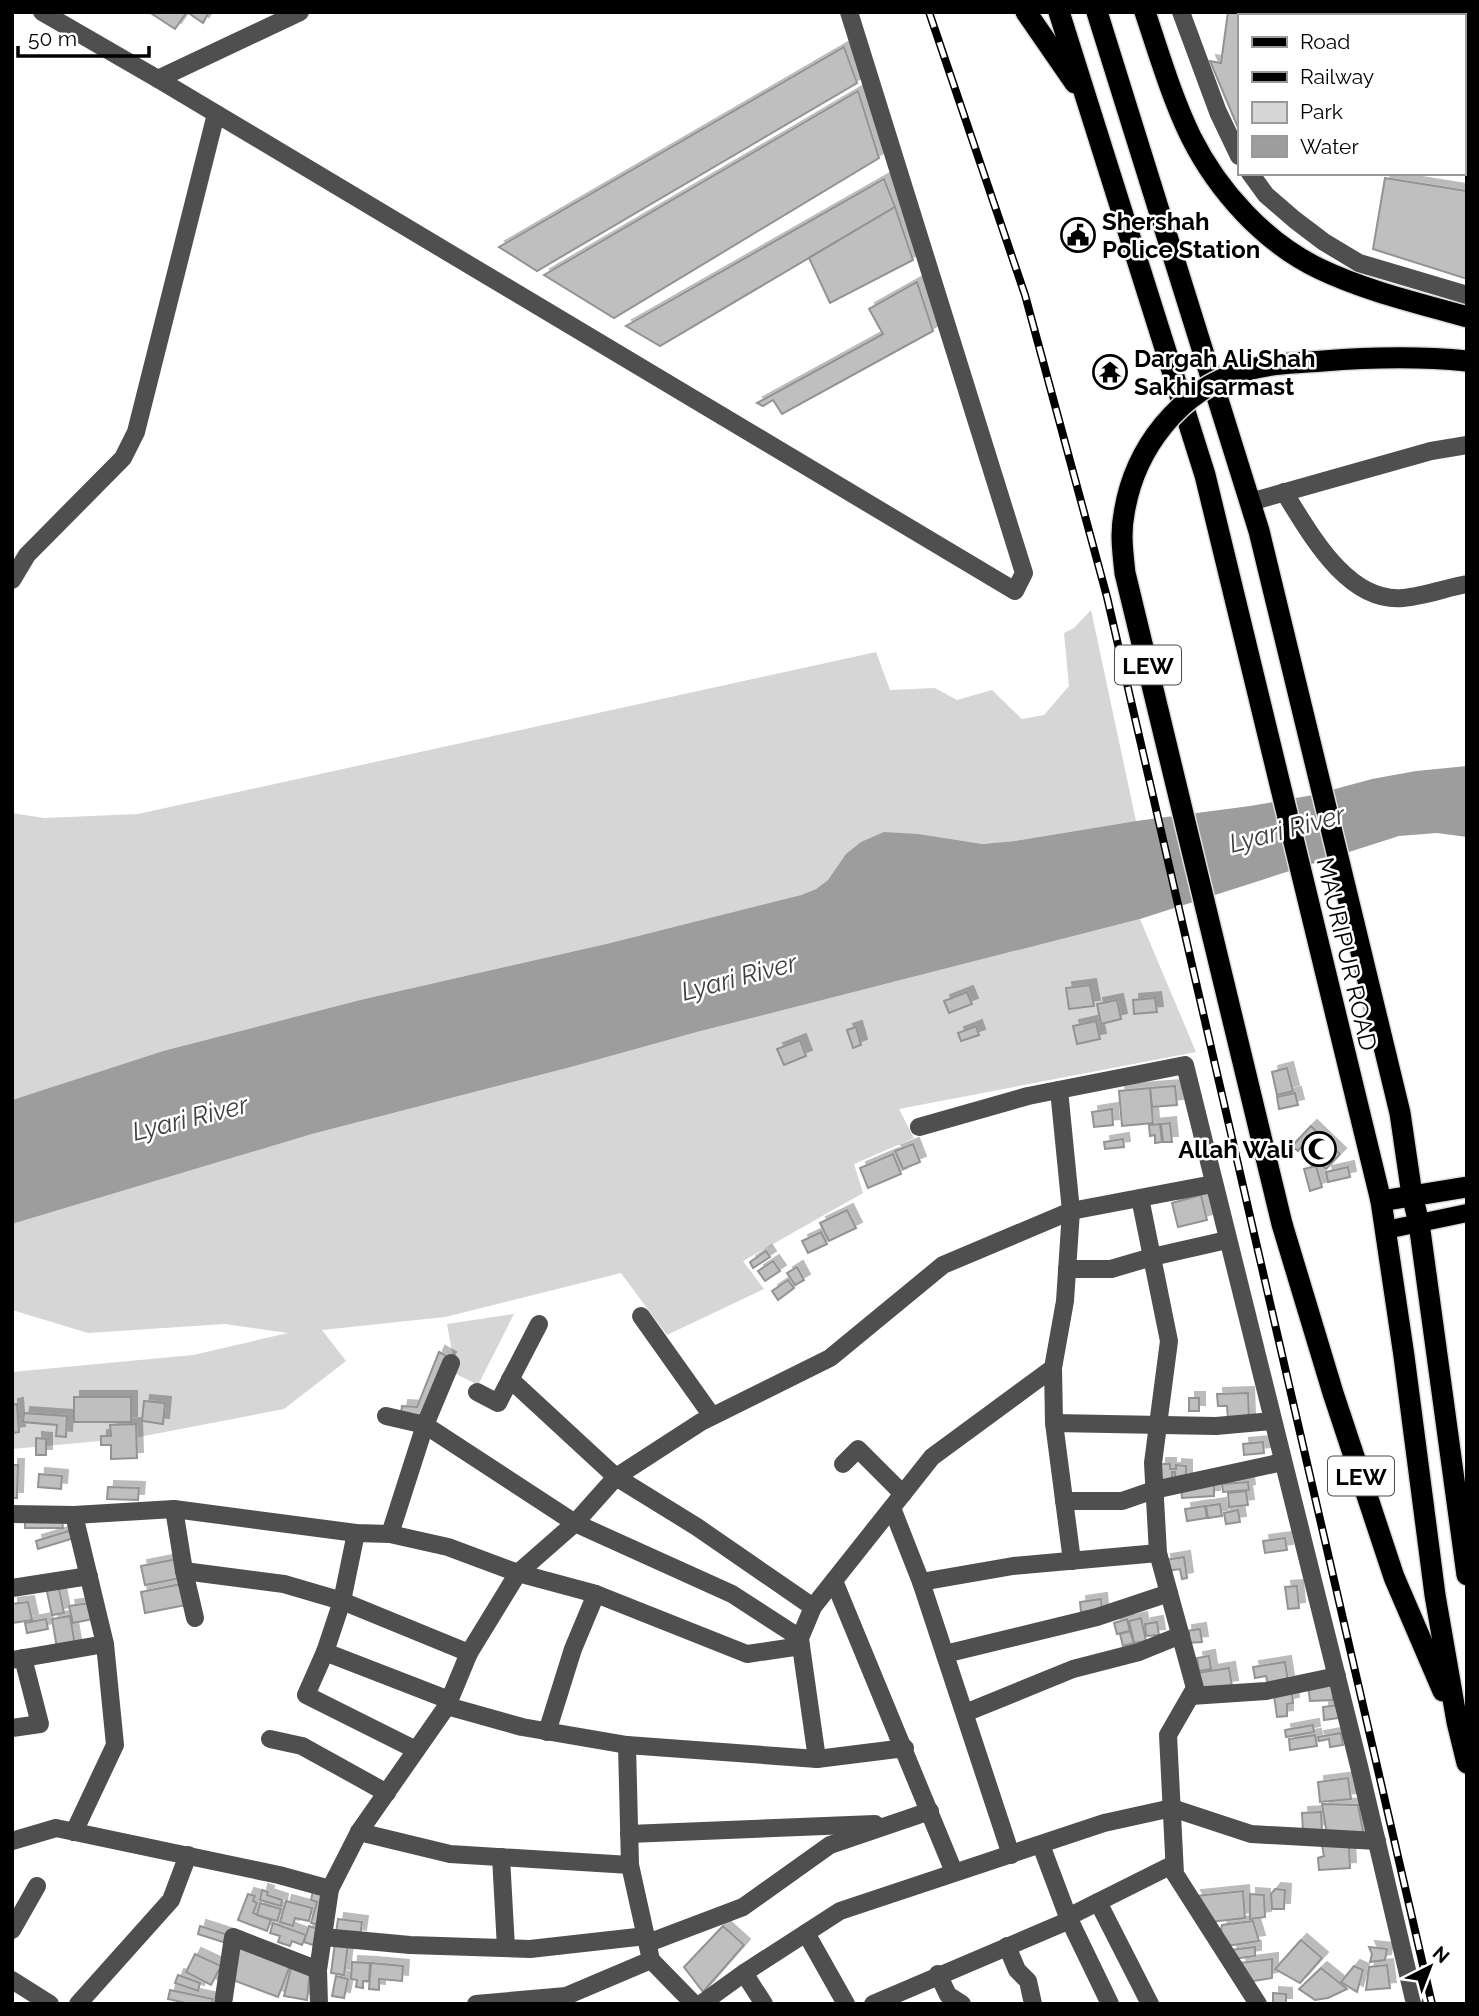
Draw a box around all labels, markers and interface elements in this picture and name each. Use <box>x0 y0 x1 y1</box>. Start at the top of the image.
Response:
scale bar <box>18 14 149 58</box>
legend <box>1238 14 1465 175</box>
text: 50 m <box>28 26 77 51</box>
text: Road <box>1300 29 1350 54</box>
text: Railway <box>1300 64 1374 89</box>
text: Park <box>1300 99 1343 124</box>
text: Water <box>1300 134 1359 159</box>
place label: Shershah Police Station <box>1102 207 1260 264</box>
public building icon: Shershah Police Station <box>1059 216 1097 254</box>
place label: Dargah Ali Shah Sakhi sarmast <box>1134 344 1315 401</box>
temple icon: Dargah Ali Shah Sakhi sarmast <box>1091 353 1129 391</box>
road number: LEW <box>1115 646 1181 684</box>
water label: Lyari River <box>1226 799 1349 859</box>
street label: MAURIPUR ROAD <box>1311 854 1383 1054</box>
water label: Lyari River <box>678 947 801 1007</box>
water label: Lyari River <box>129 1089 252 1147</box>
mosque icon: Allah Wali <box>1300 1130 1338 1168</box>
place label: Allah Wali <box>1178 1135 1294 1164</box>
road number: LEW <box>1328 1456 1394 1496</box>
north arrow <box>1395 1932 1465 2002</box>
text: N <box>1429 1941 1454 1967</box>

